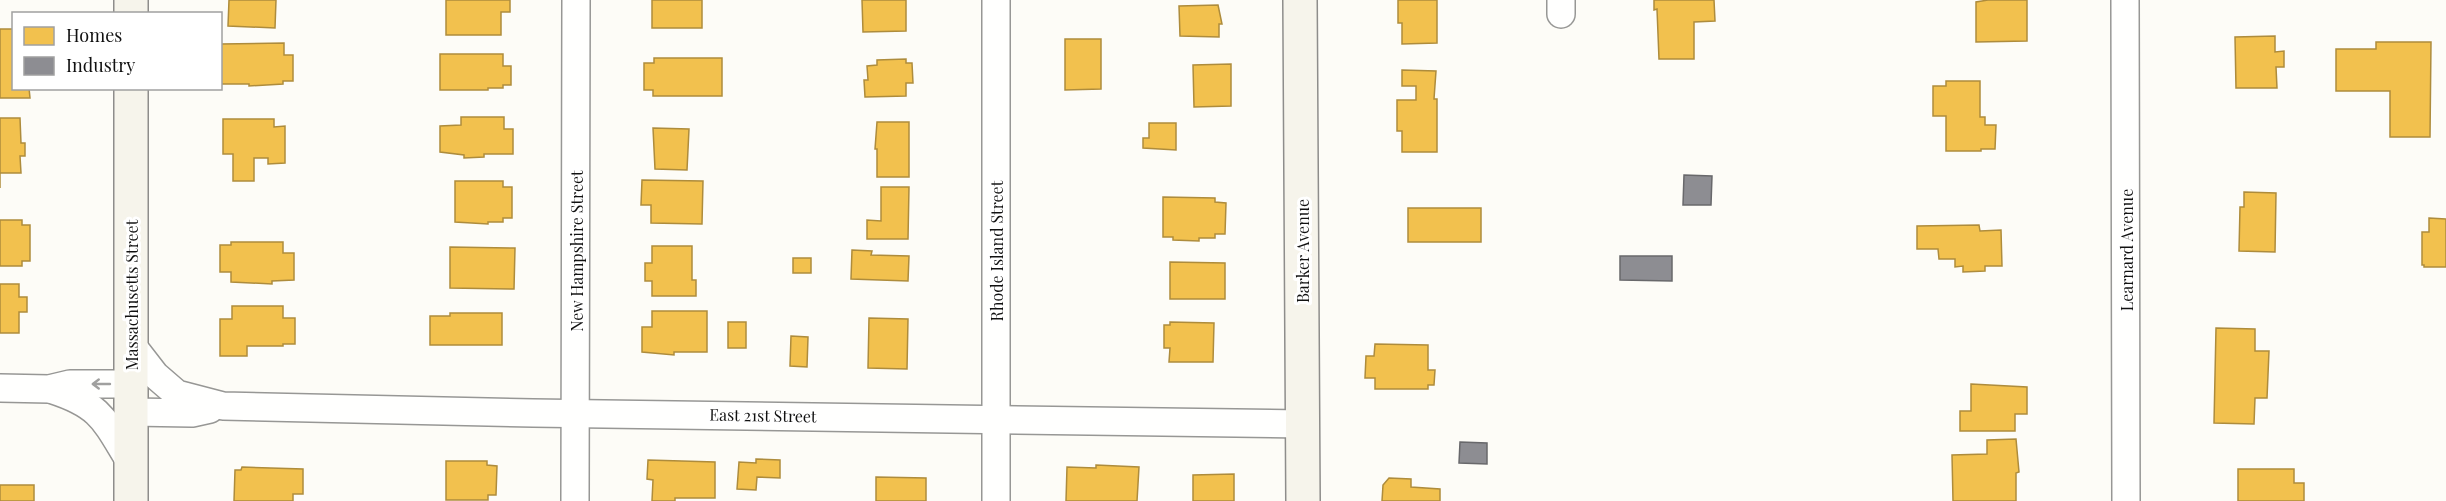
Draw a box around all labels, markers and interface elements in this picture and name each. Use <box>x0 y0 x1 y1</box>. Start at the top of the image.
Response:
legend <box>12 12 222 90</box>
text: Homes <box>66 23 122 47</box>
text: Industry <box>66 53 135 77</box>
street label: New Hampshire Street <box>566 170 587 332</box>
street label: Rhode Island Street <box>986 180 1007 321</box>
street label: Learnard Avenue <box>2116 189 2137 311</box>
street label: Barker Avenue <box>1292 199 1313 303</box>
street label: Massachusetts Street <box>121 219 142 370</box>
one-way arrow <box>91 378 111 390</box>
street label: East 21st Street <box>709 404 817 426</box>

